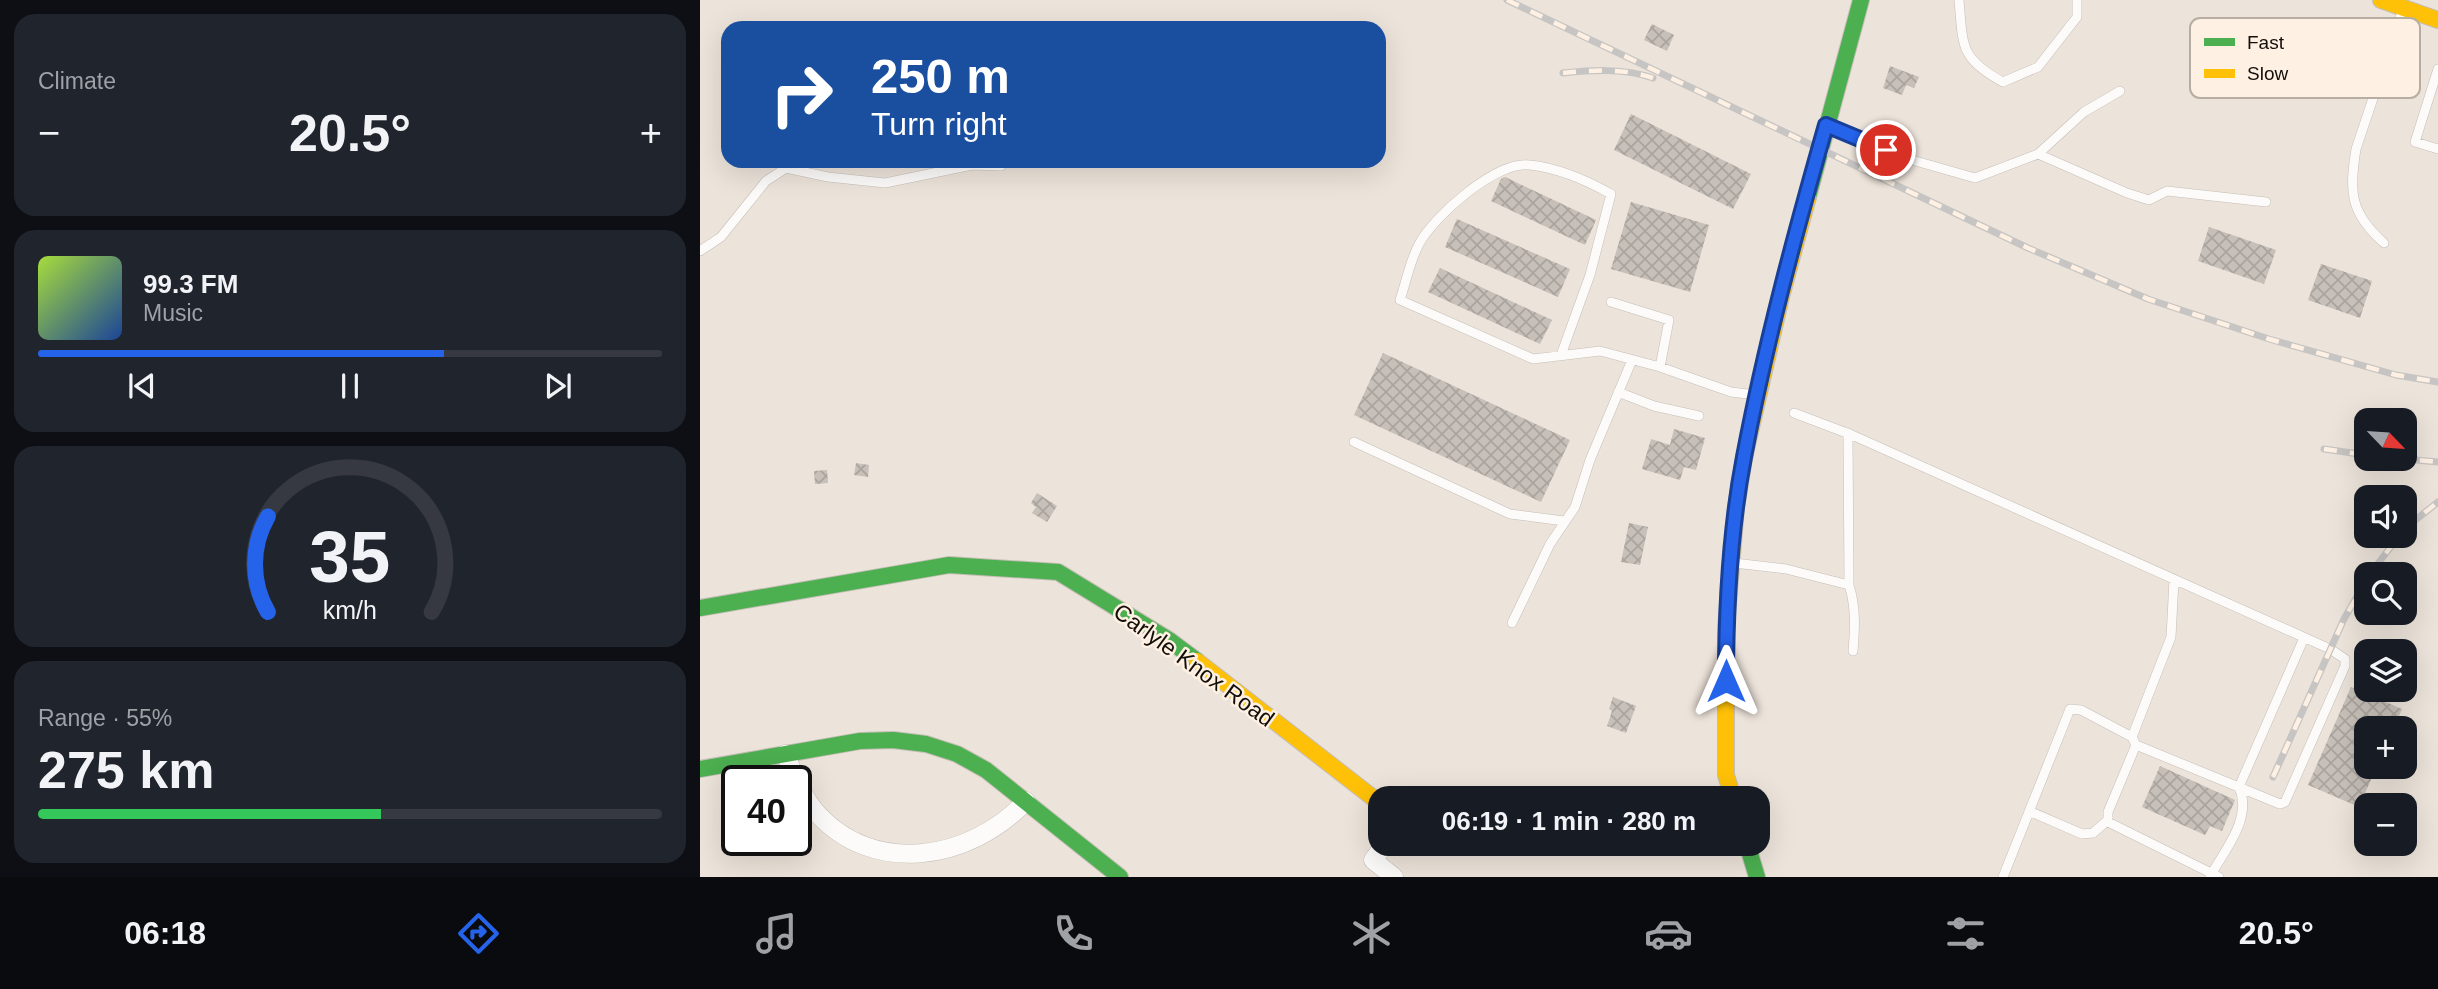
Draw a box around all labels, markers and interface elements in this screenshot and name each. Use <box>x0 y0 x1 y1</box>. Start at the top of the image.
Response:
legend <box>2190 18 2420 98</box>
text: Fast <box>2247 32 2285 53</box>
icon: right <box>756 49 847 140</box>
text: 250 m <box>871 49 1010 103</box>
text: Slow <box>2247 63 2288 84</box>
text: Climate <box>38 68 116 94</box>
text: 20.5° <box>289 104 411 162</box>
text: Turn right <box>871 106 1007 142</box>
text: − <box>38 112 60 154</box>
text: + <box>640 112 662 154</box>
pin <box>1856 120 1916 180</box>
icon: arrive <box>1867 131 1905 169</box>
text: 99.3 FM <box>143 269 238 299</box>
text: Music <box>143 300 203 326</box>
icon: previous <box>123 367 161 405</box>
icon: pause <box>331 367 369 405</box>
icon: next <box>539 367 577 405</box>
north arrow <box>2354 408 2417 471</box>
map controls <box>2354 408 2417 856</box>
button: sound <box>2354 485 2417 548</box>
text: 35 <box>310 517 390 598</box>
button: search <box>2354 562 2417 625</box>
text: km/h <box>323 596 377 624</box>
street label: Carlyle Knox Road <box>1109 598 1279 732</box>
button: layers <box>2354 639 2417 702</box>
position arrow <box>1689 644 1763 718</box>
text: Range · 55% <box>38 705 172 731</box>
button: + <box>2354 716 2417 779</box>
text: 275 km <box>38 741 214 799</box>
speed limit sign: 40 <box>721 765 812 856</box>
button: − <box>2354 793 2417 856</box>
text: 06:19 · 1 min · 280 m <box>1442 806 1696 836</box>
icon: directions <box>454 909 503 958</box>
icon: music <box>752 909 801 958</box>
icon: phone <box>1049 909 1098 958</box>
icon: climate <box>1347 909 1396 958</box>
icon: car <box>1644 909 1693 958</box>
icon: filters <box>1941 909 1990 958</box>
text: 06:18 <box>124 915 206 951</box>
text: 20.5° <box>2239 915 2314 951</box>

